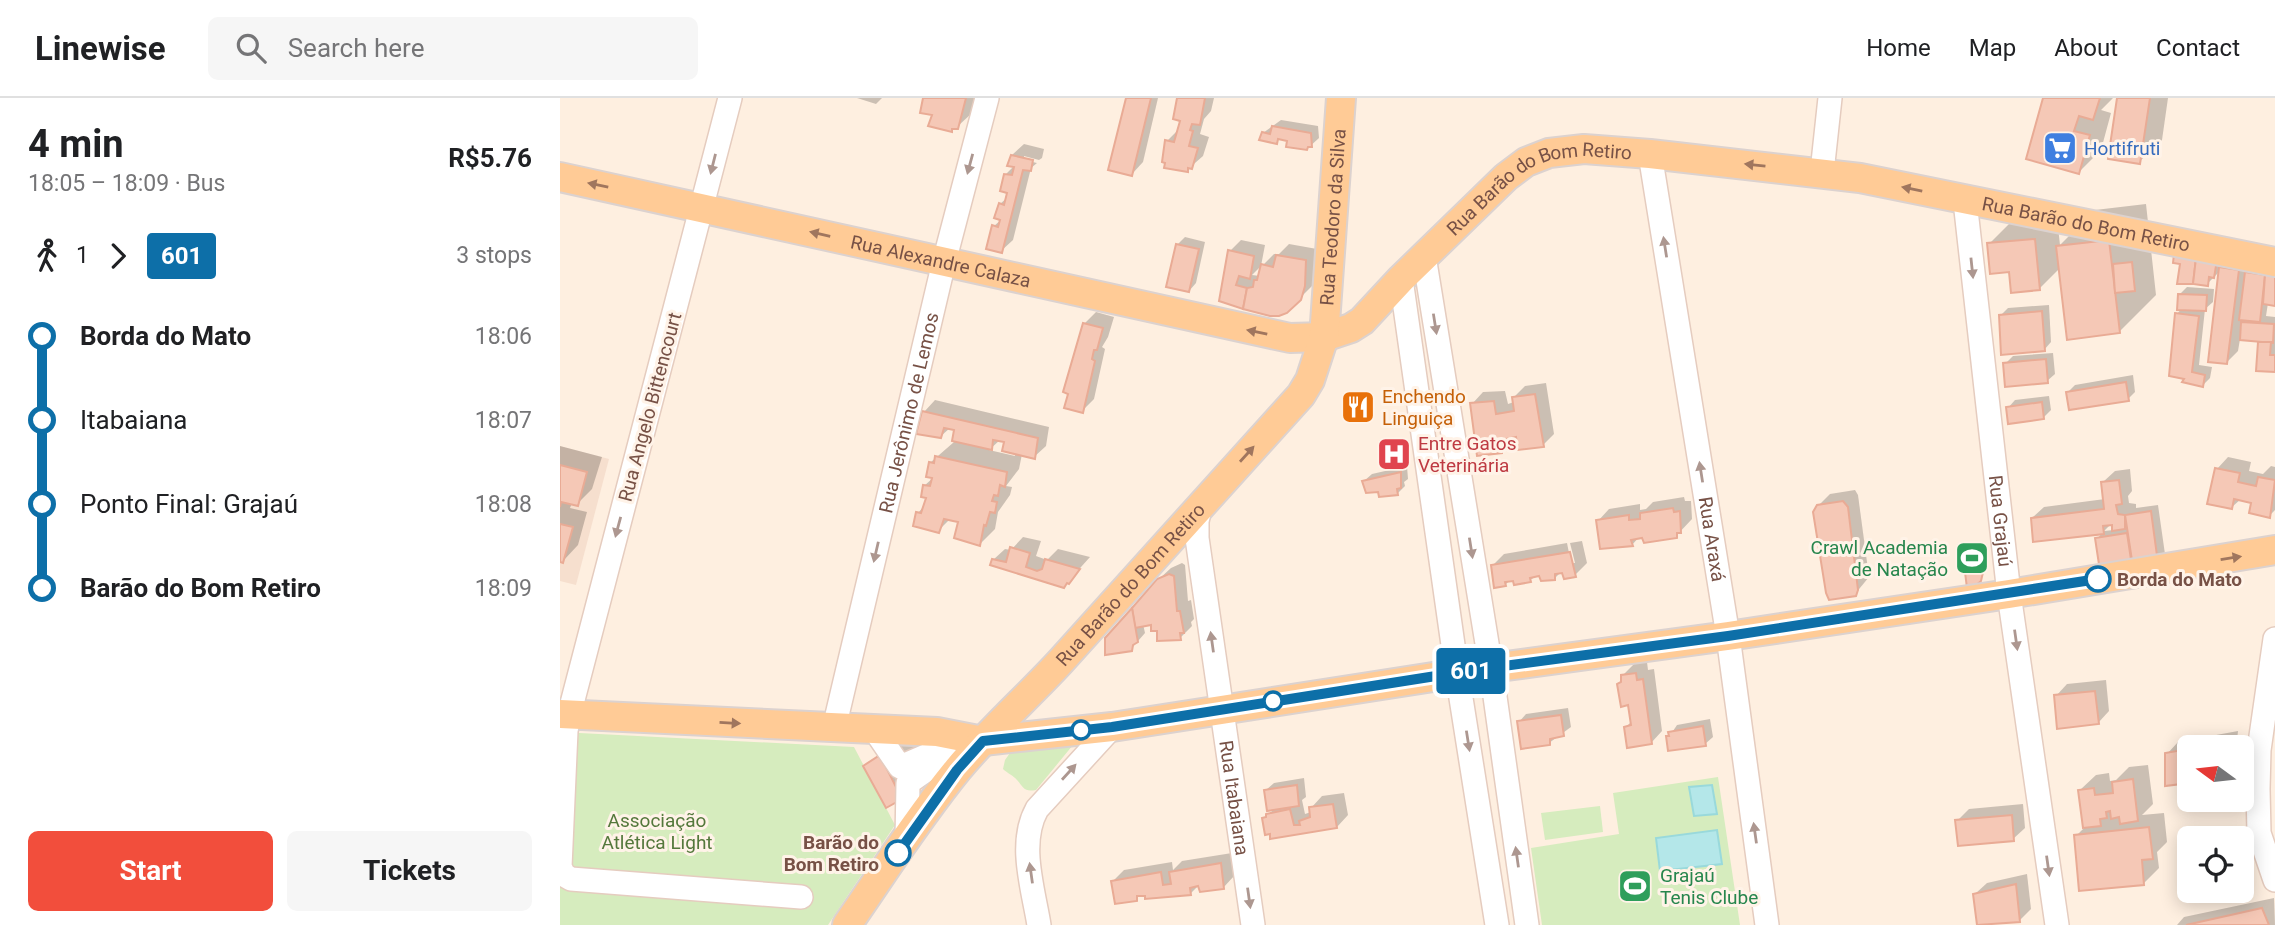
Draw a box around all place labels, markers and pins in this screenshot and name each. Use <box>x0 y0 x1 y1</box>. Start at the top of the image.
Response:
supermarket icon: Hortifruti <box>2041 129 2079 167</box>
place label: Hortifruti <box>2084 137 2160 160</box>
place label: Enchendo Linguiça <box>1382 385 1466 430</box>
restaurant icon: Enchendo Linguiça <box>1339 388 1377 426</box>
place label: Entre Gatos Veterinária <box>1418 432 1517 477</box>
hospital icon: Entre Gatos Veterinária <box>1375 435 1413 473</box>
place label: Crawl Academia de Natação <box>1811 536 1948 581</box>
sports icon: Crawl Academia de Natação <box>1953 539 1991 577</box>
marker: Borda do Mato <box>2085 566 2111 592</box>
place label: Borda do Mato <box>2117 568 2242 591</box>
unlabelled marker <box>1263 691 1283 711</box>
unlabelled marker <box>1071 720 1091 740</box>
place label: Barão do Bom Retiro <box>784 831 879 876</box>
marker: Barão do Bom Retiro <box>885 840 911 866</box>
place label: Grajaú Tenis Clube <box>1660 864 1758 909</box>
sports icon: Grajaú Tenis Clube <box>1616 867 1654 905</box>

